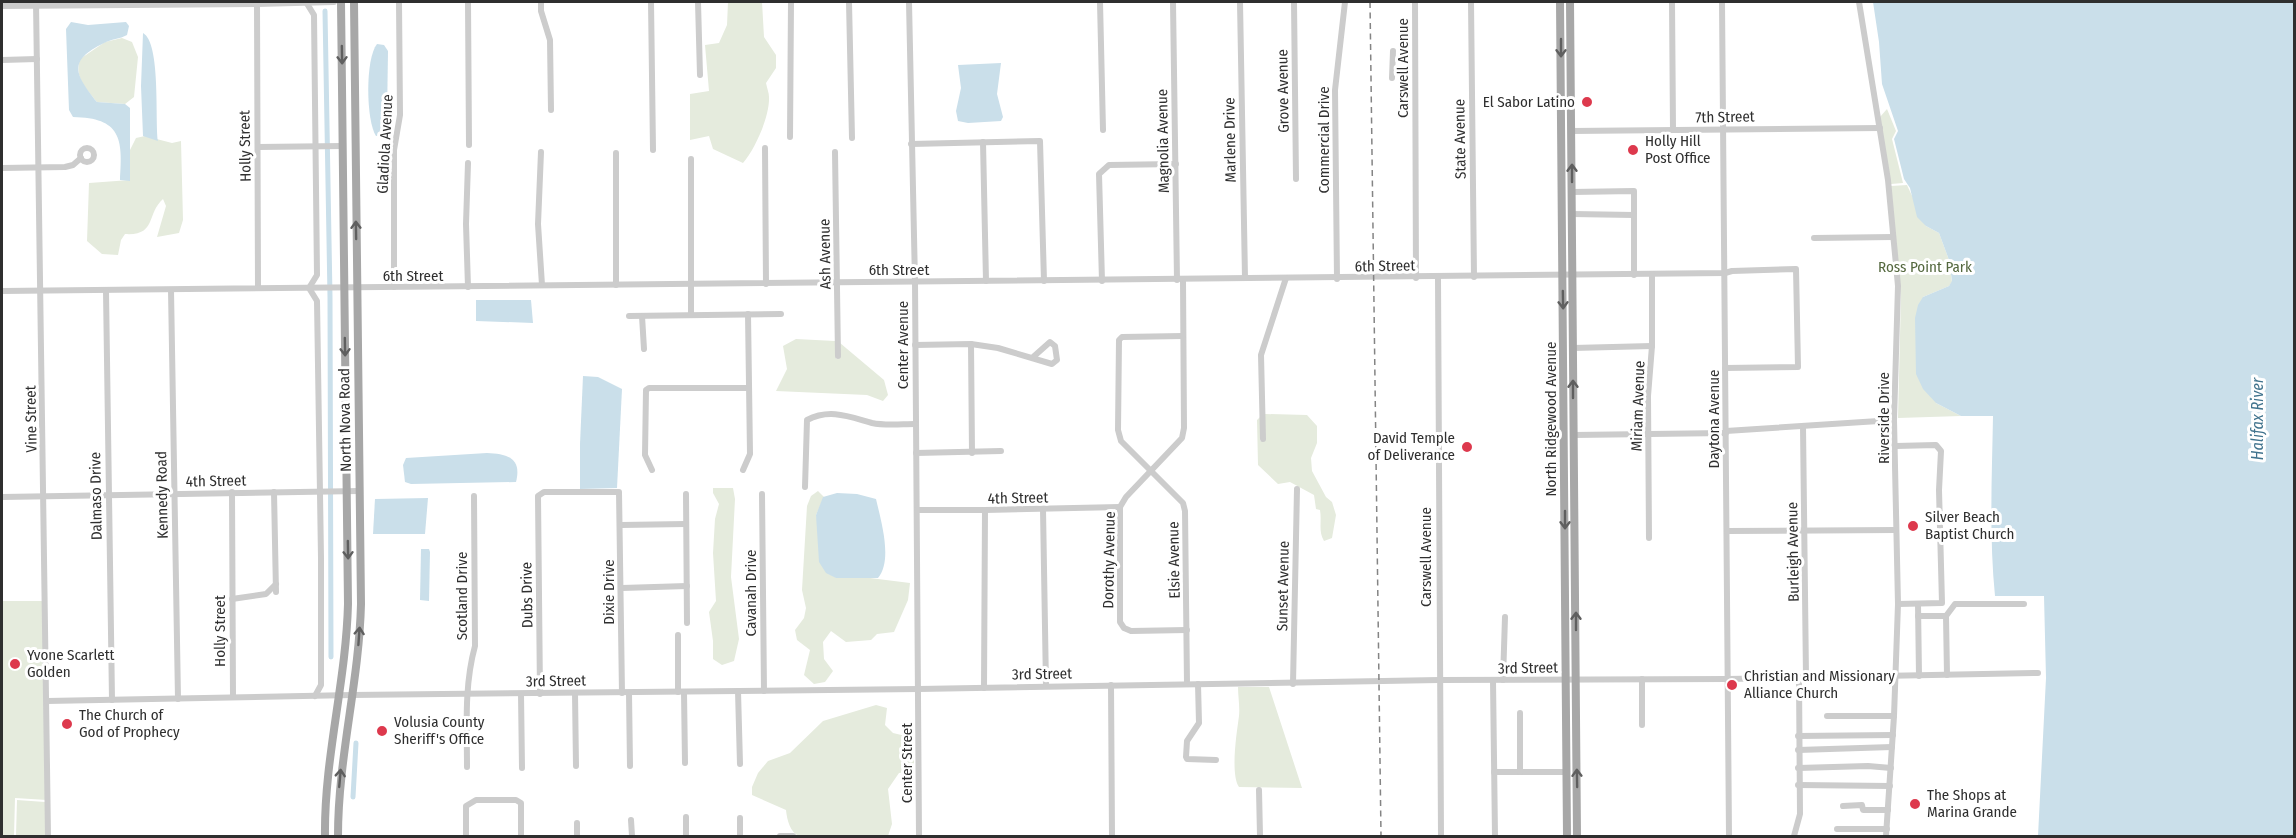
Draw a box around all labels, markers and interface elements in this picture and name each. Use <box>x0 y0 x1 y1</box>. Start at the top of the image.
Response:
street label: Carswell Avenue <box>1394 18 1412 118</box>
one-way arrow <box>1555 37 1567 57</box>
one-way arrow <box>336 44 347 64</box>
street label: Grove Avenue <box>1273 49 1293 133</box>
street label: Commercial Drive <box>1315 86 1333 194</box>
street label: Magnolia Avenue <box>1153 89 1173 193</box>
place label: El Sabor Latino <box>1483 93 1575 111</box>
street label: Gladiola Avenue <box>373 94 397 194</box>
marker: El Sabor Latino <box>1580 95 1594 109</box>
street label: Marlene Drive <box>1220 97 1240 183</box>
street label: State Avenue <box>1450 99 1470 179</box>
street label: 7th Street <box>1695 107 1755 127</box>
street label: Holly Street <box>235 110 255 182</box>
place label: Holly Hill Post Office <box>1645 132 1711 167</box>
marker: Holly Hill Post Office <box>1626 143 1640 157</box>
one-way arrow <box>1566 163 1578 183</box>
street label: Ash Avenue <box>815 218 835 290</box>
one-way arrow <box>350 220 362 240</box>
street label: 6th Street <box>1355 256 1416 276</box>
park label: Ross Point Park <box>1878 258 1972 276</box>
street label: 6th Street <box>869 261 929 279</box>
street label: 6th Street <box>383 267 443 285</box>
one-way arrow <box>1557 290 1569 310</box>
street label: Center Avenue <box>894 301 912 389</box>
one-way arrow <box>339 336 351 356</box>
street label: North Ridgewood Avenue <box>1542 341 1560 497</box>
street label: Miriam Avenue <box>1627 360 1649 452</box>
street label: North Nova Road <box>335 368 355 472</box>
street label: Daytona Avenue <box>1705 370 1723 468</box>
street label: Riverside Drive <box>1875 372 1893 464</box>
water label: Halifax River <box>2248 377 2267 460</box>
one-way arrow <box>1567 379 1579 399</box>
street label: Vine Street <box>21 385 41 453</box>
place label: David Temple of Deliverance <box>1368 429 1455 464</box>
marker: David Temple of Deliverance <box>1460 440 1474 454</box>
street label: Kennedy Road <box>152 451 172 539</box>
street label: Dalmaso Drive <box>86 452 106 540</box>
street label: 4th Street <box>186 471 246 491</box>
street label: 4th Street <box>988 488 1048 508</box>
street label: Burleigh Avenue <box>1783 502 1803 602</box>
street label: Carswell Avenue <box>1417 507 1435 607</box>
place label: Silver Beach Baptist Church <box>1925 508 2014 543</box>
one-way arrow <box>1559 509 1571 529</box>
street label: Dorothy Avenue <box>1099 511 1119 609</box>
marker: Silver Beach Baptist Church <box>1906 519 1920 533</box>
street label: Elsie Avenue <box>1164 521 1184 599</box>
one-way arrow <box>342 539 353 559</box>
street label: Sunset Avenue <box>1273 541 1293 631</box>
street label: Cavanah Drive <box>742 550 760 636</box>
street label: Scotland Drive <box>453 552 471 640</box>
street label: Dixie Drive <box>600 559 618 625</box>
street label: Dubs Drive <box>517 562 537 628</box>
street label: Holly Street <box>211 595 229 667</box>
one-way arrow <box>1570 611 1582 631</box>
one-way arrow <box>354 627 365 647</box>
place label: Yvone Scarlett Golden <box>27 646 115 681</box>
marker: Yvone Scarlett Golden <box>8 657 22 671</box>
street label: 3rd Street <box>1498 658 1558 678</box>
street label: 3rd Street <box>1012 664 1072 684</box>
place label: Christian and Missionary Alliance Church <box>1744 667 1895 702</box>
street label: 3rd Street <box>526 671 586 691</box>
marker: Christian and Missionary Alliance Church <box>1725 678 1739 692</box>
place label: The Church of God of Prophecy <box>79 706 180 741</box>
place label: Volusia County Sheriff's Office <box>394 713 485 748</box>
marker: The Church of God of Prophecy <box>60 717 74 731</box>
street label: Center Street <box>898 723 916 803</box>
marker: Volusia County Sheriff's Office <box>375 724 389 738</box>
one-way arrow <box>335 769 346 789</box>
one-way arrow <box>1571 769 1582 789</box>
place label: The Shops at Marina Grande <box>1927 786 2017 821</box>
marker: The Shops at Marina Grande <box>1908 797 1922 811</box>

